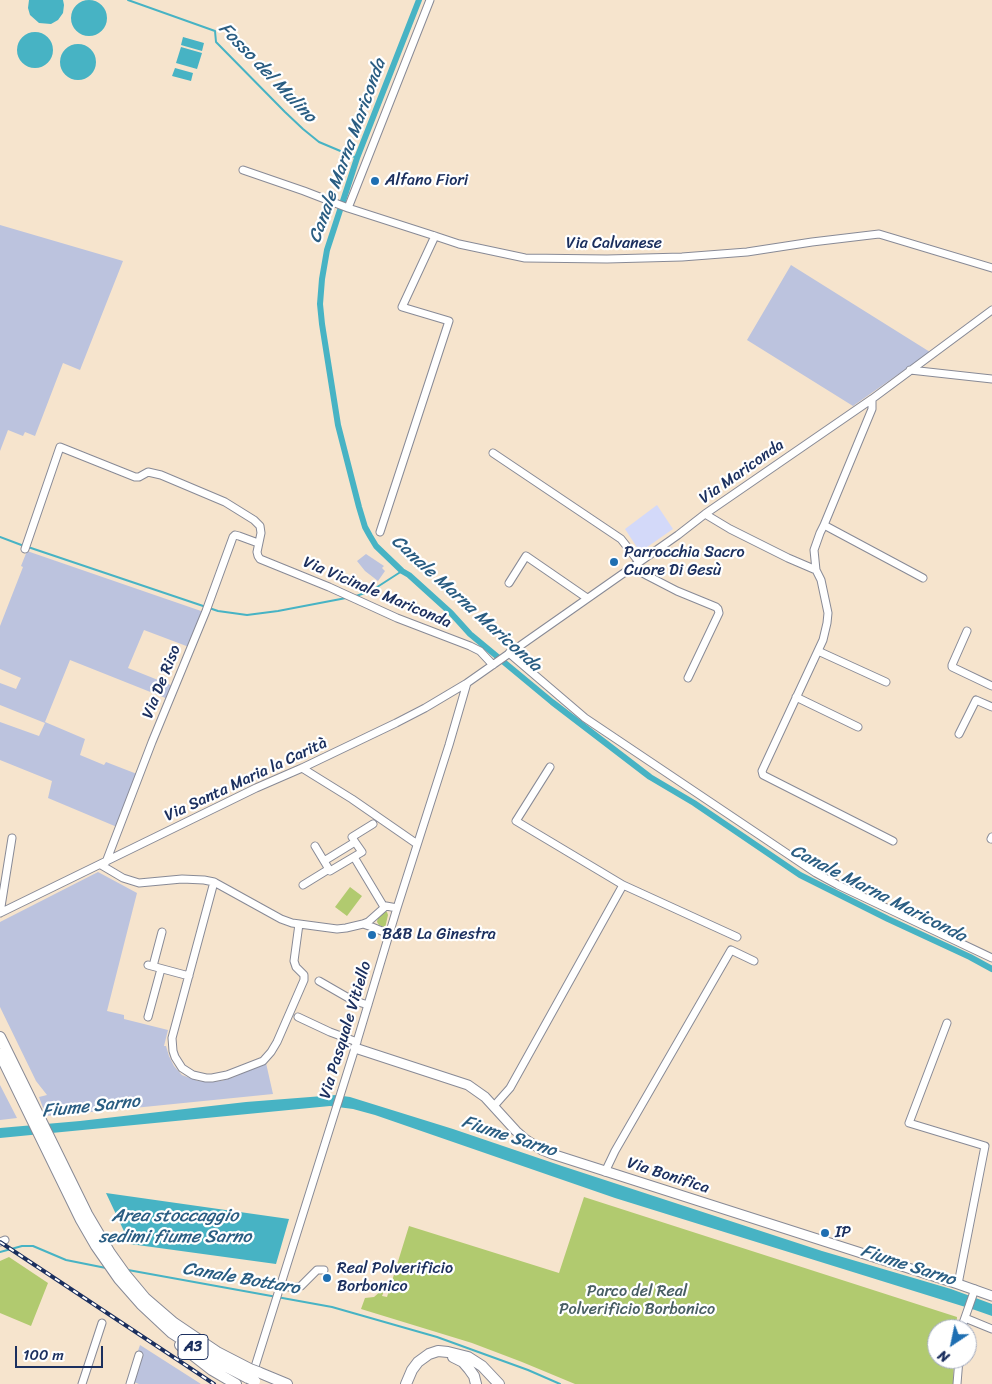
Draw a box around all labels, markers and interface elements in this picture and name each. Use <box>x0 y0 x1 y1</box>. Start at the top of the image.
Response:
water label: Fosso del Mulino <box>214 18 320 128</box>
water label: Canale Marna Mariconda <box>305 56 391 246</box>
place label: Alfano Fiori <box>385 171 468 191</box>
marker: Alfano Fiori <box>369 175 381 187</box>
street label: Via Calvanese <box>566 234 662 254</box>
street label: Via Mariconda <box>696 436 788 508</box>
water label: Canale Marna Mariconda <box>387 531 545 677</box>
place label: Parrocchia Sacro Cuore Di Gesù <box>624 543 745 581</box>
street label: Via Vicinale Mariconda <box>300 553 454 633</box>
marker: Parrocchia Sacro Cuore Di Gesù <box>608 556 620 568</box>
street label: Via De Riso <box>139 642 185 722</box>
street label: Via Santa Maria la Carità <box>162 734 330 826</box>
water label: Canale Marna Mariconda <box>787 840 969 948</box>
place label: B&B La Ginestra <box>382 925 496 945</box>
marker: B&B La Ginestra <box>366 929 378 941</box>
street label: Via Pasquale Vitiello <box>316 959 376 1101</box>
water label: Fiume Sarno <box>41 1091 141 1123</box>
water label: Fiume Sarno <box>459 1112 559 1162</box>
street label: Via Bonifica <box>625 1154 711 1198</box>
water label: Area stoccaggio sedimi fiume Sarno <box>99 1205 251 1248</box>
place label: IP <box>835 1223 851 1243</box>
marker: IP <box>819 1227 831 1239</box>
water label: Fiume Sarno <box>858 1241 958 1291</box>
water label: Canale Bottaro <box>181 1258 301 1300</box>
place label: Real Polverificio Borbonico <box>337 1259 453 1297</box>
marker: Real Polverificio Borbonico <box>321 1272 333 1284</box>
park label: Parco del Real Polverificio Borbonico <box>559 1282 715 1320</box>
north arrow <box>927 1319 977 1369</box>
road number: A3 <box>178 1334 208 1360</box>
scale bar <box>18 1336 105 1368</box>
text: 100 m <box>23 1342 64 1368</box>
text: N <box>933 1343 955 1369</box>

